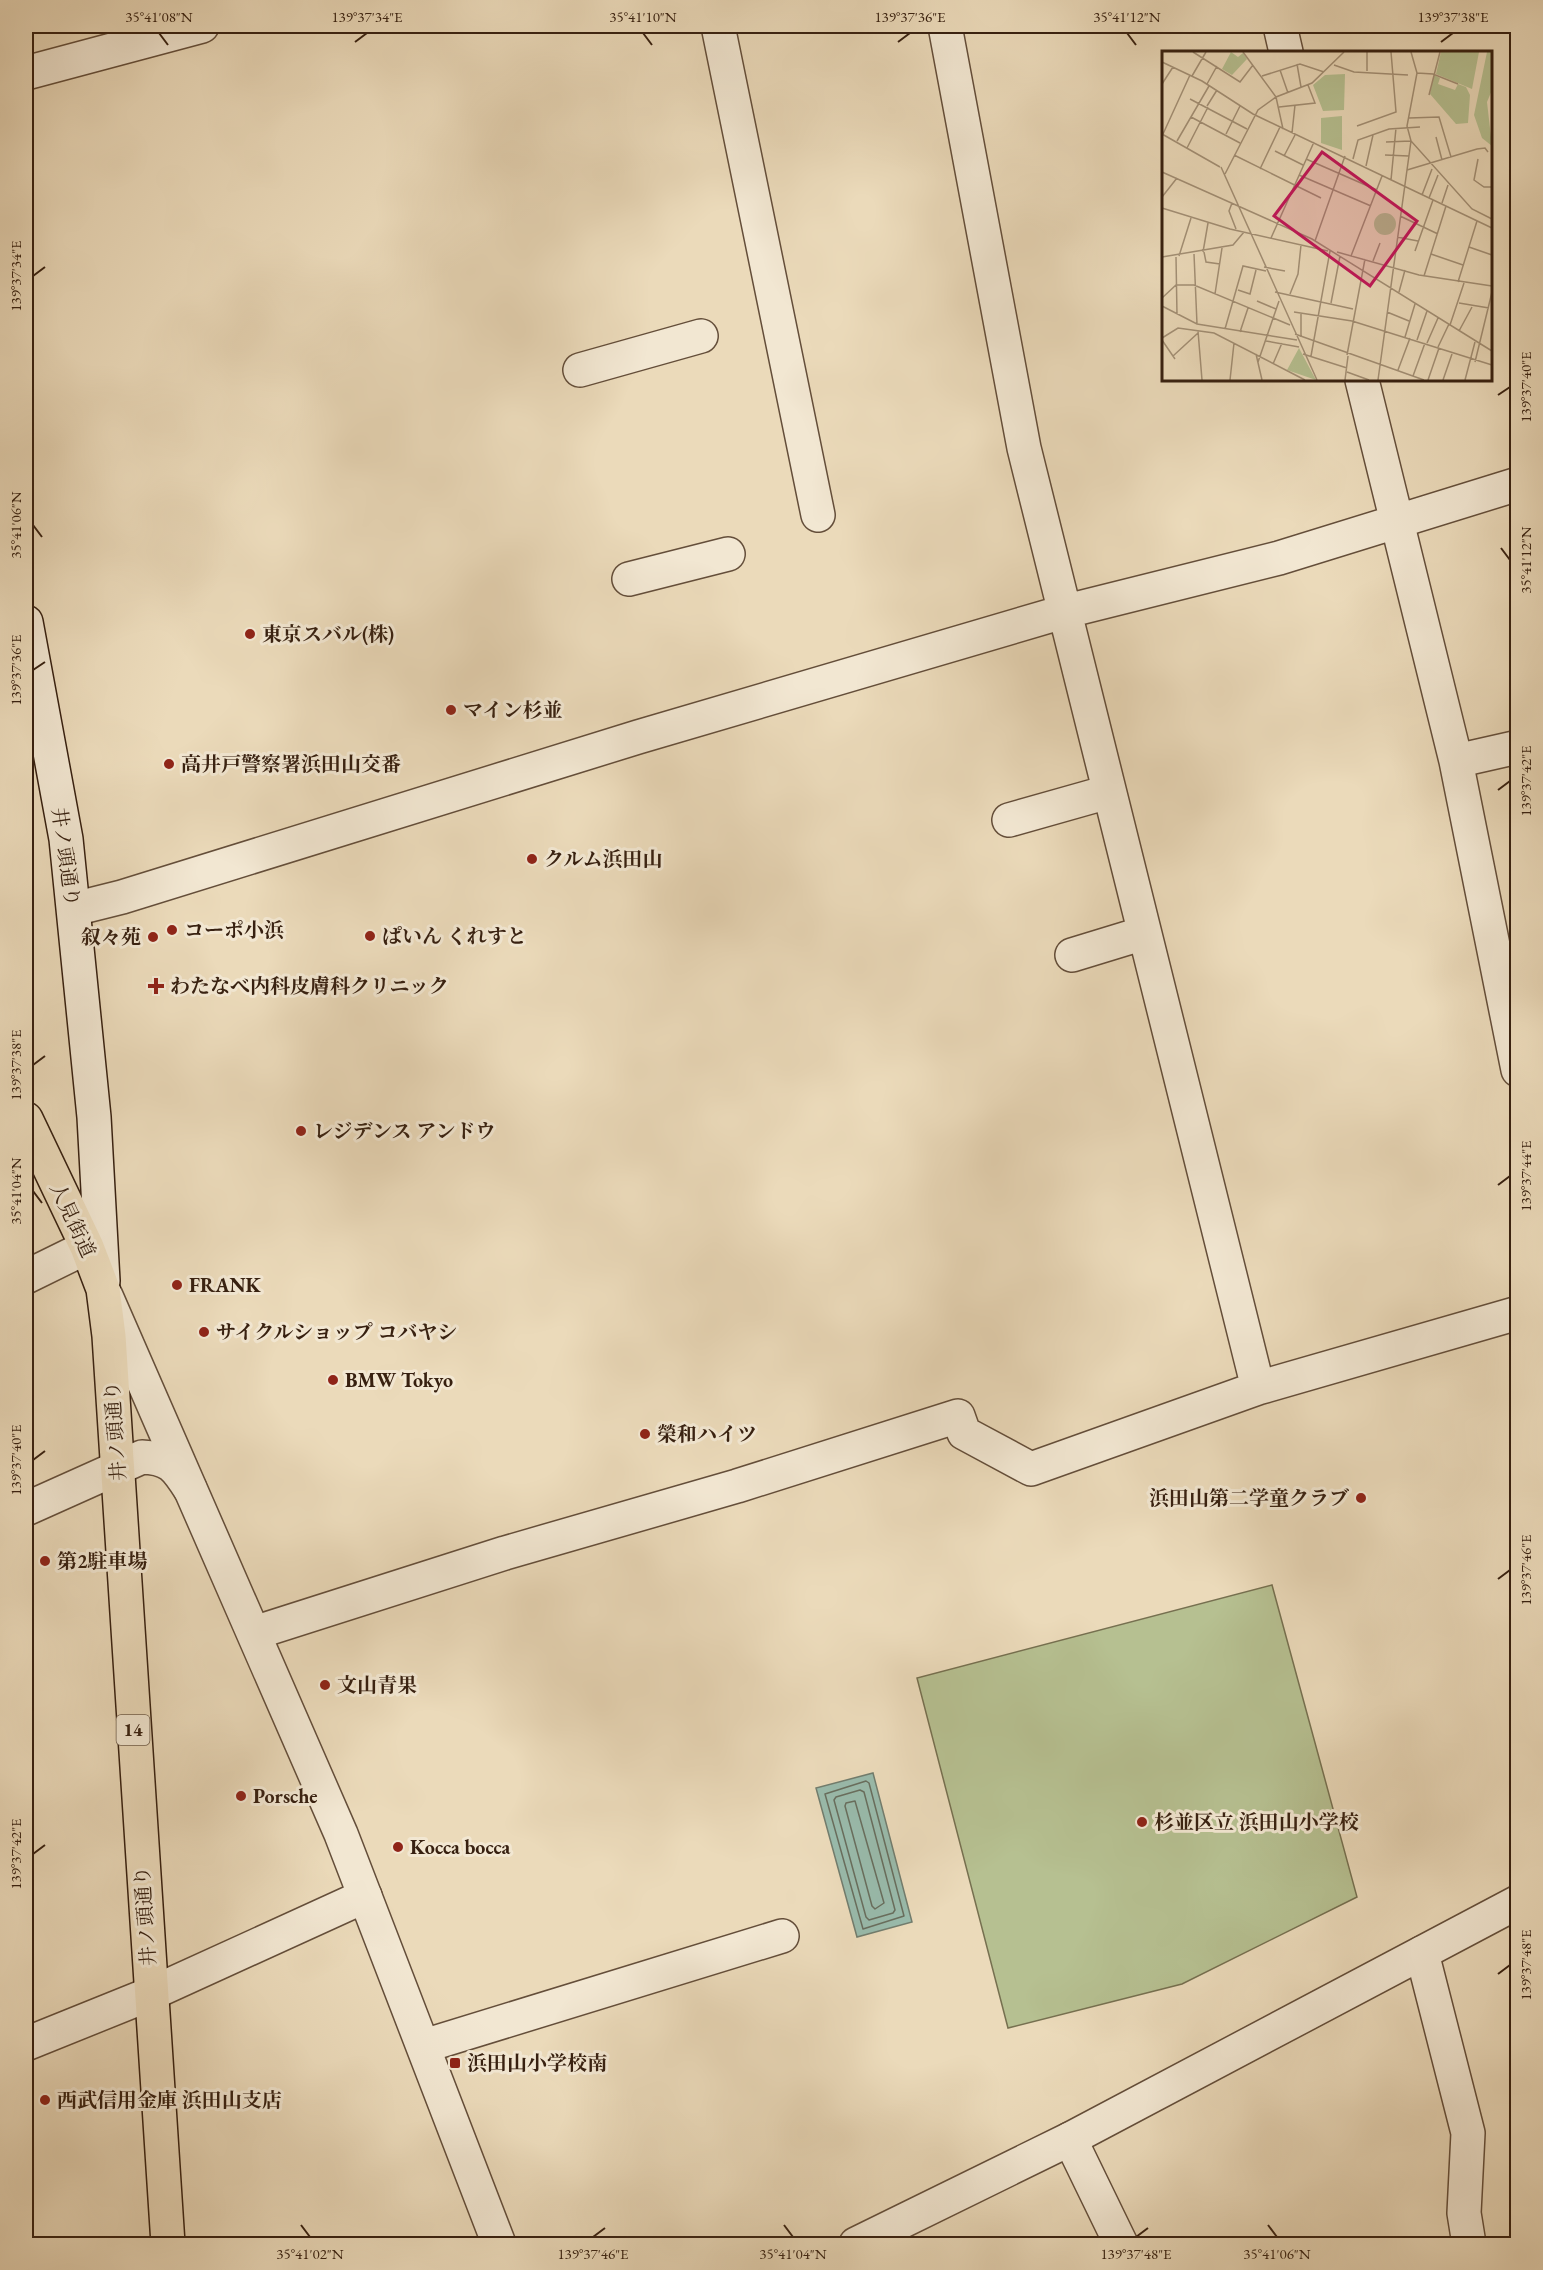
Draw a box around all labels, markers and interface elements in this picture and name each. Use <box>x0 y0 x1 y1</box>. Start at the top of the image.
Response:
text: 35°41'08"N <box>125 7 193 26</box>
text: 139°37'34"E <box>331 7 403 26</box>
text: 35°41'10"N <box>609 7 677 26</box>
text: 139°37'36"E <box>874 7 946 26</box>
text: 35°41'12"N <box>1093 7 1161 26</box>
text: 139°37'38"E <box>1417 7 1489 26</box>
inset map <box>1162 51 1492 381</box>
text: 139°37'34"E <box>6 240 25 312</box>
text: 139°37'40"E <box>1516 351 1535 423</box>
text: 35°41'06"N <box>6 491 25 559</box>
text: 35°41'12"N <box>1516 526 1535 594</box>
place label: 東京スバル(株) <box>262 621 394 647</box>
marker: 東京スバル(株) <box>243 627 257 641</box>
text: 139°37'36"E <box>6 634 25 706</box>
place label: マイン杉並 <box>463 697 563 723</box>
marker: マイン杉並 <box>444 703 458 717</box>
text: 139°37'42"E <box>1516 745 1535 817</box>
place label: 高井戸警察署浜田山交番 <box>181 751 401 777</box>
marker: 高井戸警察署浜田山交番 <box>162 757 176 771</box>
street label: 井ノ頭通り <box>46 806 86 908</box>
place label: クルム浜田山 <box>544 846 663 872</box>
marker: クルム浜田山 <box>525 852 539 866</box>
place label: コーポ小浜 <box>184 917 284 943</box>
marker: コーポ小浜 <box>165 923 179 937</box>
place label: ぱいん くれすと <box>382 923 527 949</box>
place label: 叙々苑 <box>81 924 141 950</box>
marker: ぱいん くれすと <box>363 929 377 943</box>
marker: 叙々苑 <box>146 930 160 944</box>
place label: わたなべ内科皮膚科クリニック <box>170 973 449 999</box>
marker: わたなべ内科皮膚科クリニック <box>147 977 165 995</box>
text: 139°37'38"E <box>6 1029 25 1101</box>
place label: レジデンス アンドウ <box>313 1118 495 1144</box>
marker: レジデンス アンドウ <box>294 1124 308 1138</box>
text: 139°37'44"E <box>1516 1140 1535 1212</box>
text: 35°41'04"N <box>6 1157 25 1225</box>
street label: 人見街道 <box>44 1178 102 1262</box>
place label: FRANK <box>189 1272 262 1298</box>
marker: FRANK <box>170 1278 184 1292</box>
place label: サイクルショップ コバヤシ <box>216 1319 457 1345</box>
marker: サイクルショップ コバヤシ <box>197 1325 211 1339</box>
place label: BMW Tokyo <box>345 1367 453 1393</box>
marker: BMW Tokyo <box>326 1373 340 1387</box>
street label: 井ノ頭通り <box>99 1380 131 1482</box>
place label: 榮和ハイツ <box>657 1421 757 1447</box>
text: 139°37'40"E <box>6 1424 25 1496</box>
marker: 榮和ハイツ <box>638 1427 652 1441</box>
place label: 浜田山第二学童クラブ <box>1149 1485 1349 1511</box>
marker: 浜田山第二学童クラブ <box>1354 1491 1368 1505</box>
text: 139°37'46"E <box>1516 1534 1535 1606</box>
place label: 第2駐車場 <box>57 1548 148 1574</box>
marker: 第2駐車場 <box>38 1554 52 1568</box>
place label: 文山青果 <box>337 1672 417 1698</box>
marker: 文山青果 <box>318 1678 332 1692</box>
road number: 14 <box>116 1715 150 1745</box>
place label: Porsche <box>253 1783 318 1809</box>
marker: Porsche <box>234 1789 248 1803</box>
place label: 杉並区立 浜田山小学校 <box>1154 1809 1359 1835</box>
marker: 杉並区立 浜田山小学校 <box>1135 1815 1149 1829</box>
text: 139°37'42"E <box>6 1818 25 1890</box>
place label: Kocca bocca <box>410 1834 510 1860</box>
marker: Kocca bocca <box>391 1840 405 1854</box>
street label: 井ノ頭通り <box>129 1865 161 1967</box>
text: 139°37'48"E <box>1516 1929 1535 2001</box>
place label: 浜田山小学校南 <box>467 2050 607 2076</box>
marker: 浜田山小学校南 <box>448 2056 462 2070</box>
place label: 西武信用金庫 浜田山支店 <box>57 2087 282 2113</box>
marker: 西武信用金庫 浜田山支店 <box>38 2093 52 2107</box>
text: 35°41'02"N <box>276 2244 344 2263</box>
text: 139°37'46"E <box>557 2244 629 2263</box>
text: 35°41'04"N <box>759 2244 827 2263</box>
text: 139°37'48"E <box>1100 2244 1172 2263</box>
text: 35°41'06"N <box>1243 2244 1311 2263</box>

